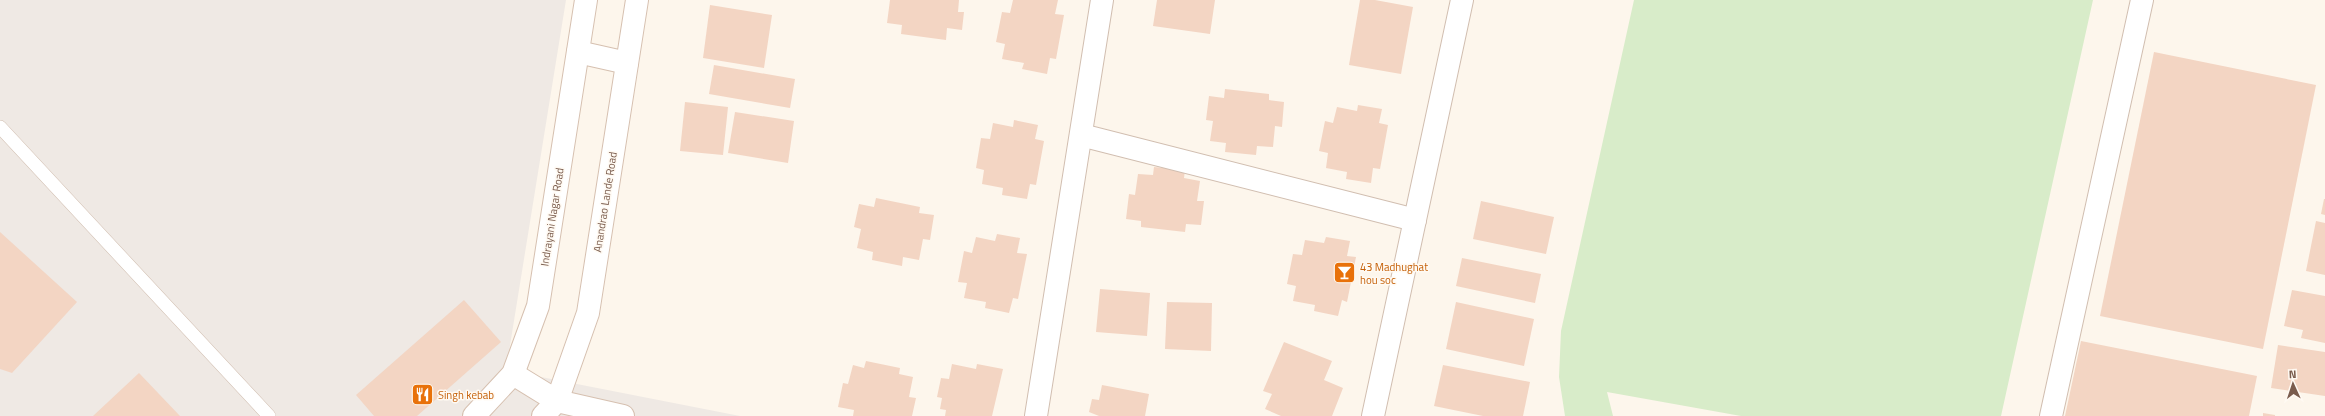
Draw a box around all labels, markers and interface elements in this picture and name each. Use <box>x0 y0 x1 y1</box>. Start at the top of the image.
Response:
street label: Anandrao Lande Road <box>589 150 621 253</box>
street label: Indrayani Nagar Road <box>536 167 568 267</box>
place label: 43 Madhughat hou soc <box>1360 259 1428 288</box>
bar icon: 43 Madhughat hou soc <box>1332 260 1358 286</box>
north arrow <box>2273 364 2313 404</box>
text: N <box>2288 366 2297 382</box>
restaurant icon: Singh kebab <box>409 382 435 408</box>
place label: Singh kebab <box>438 387 494 403</box>

